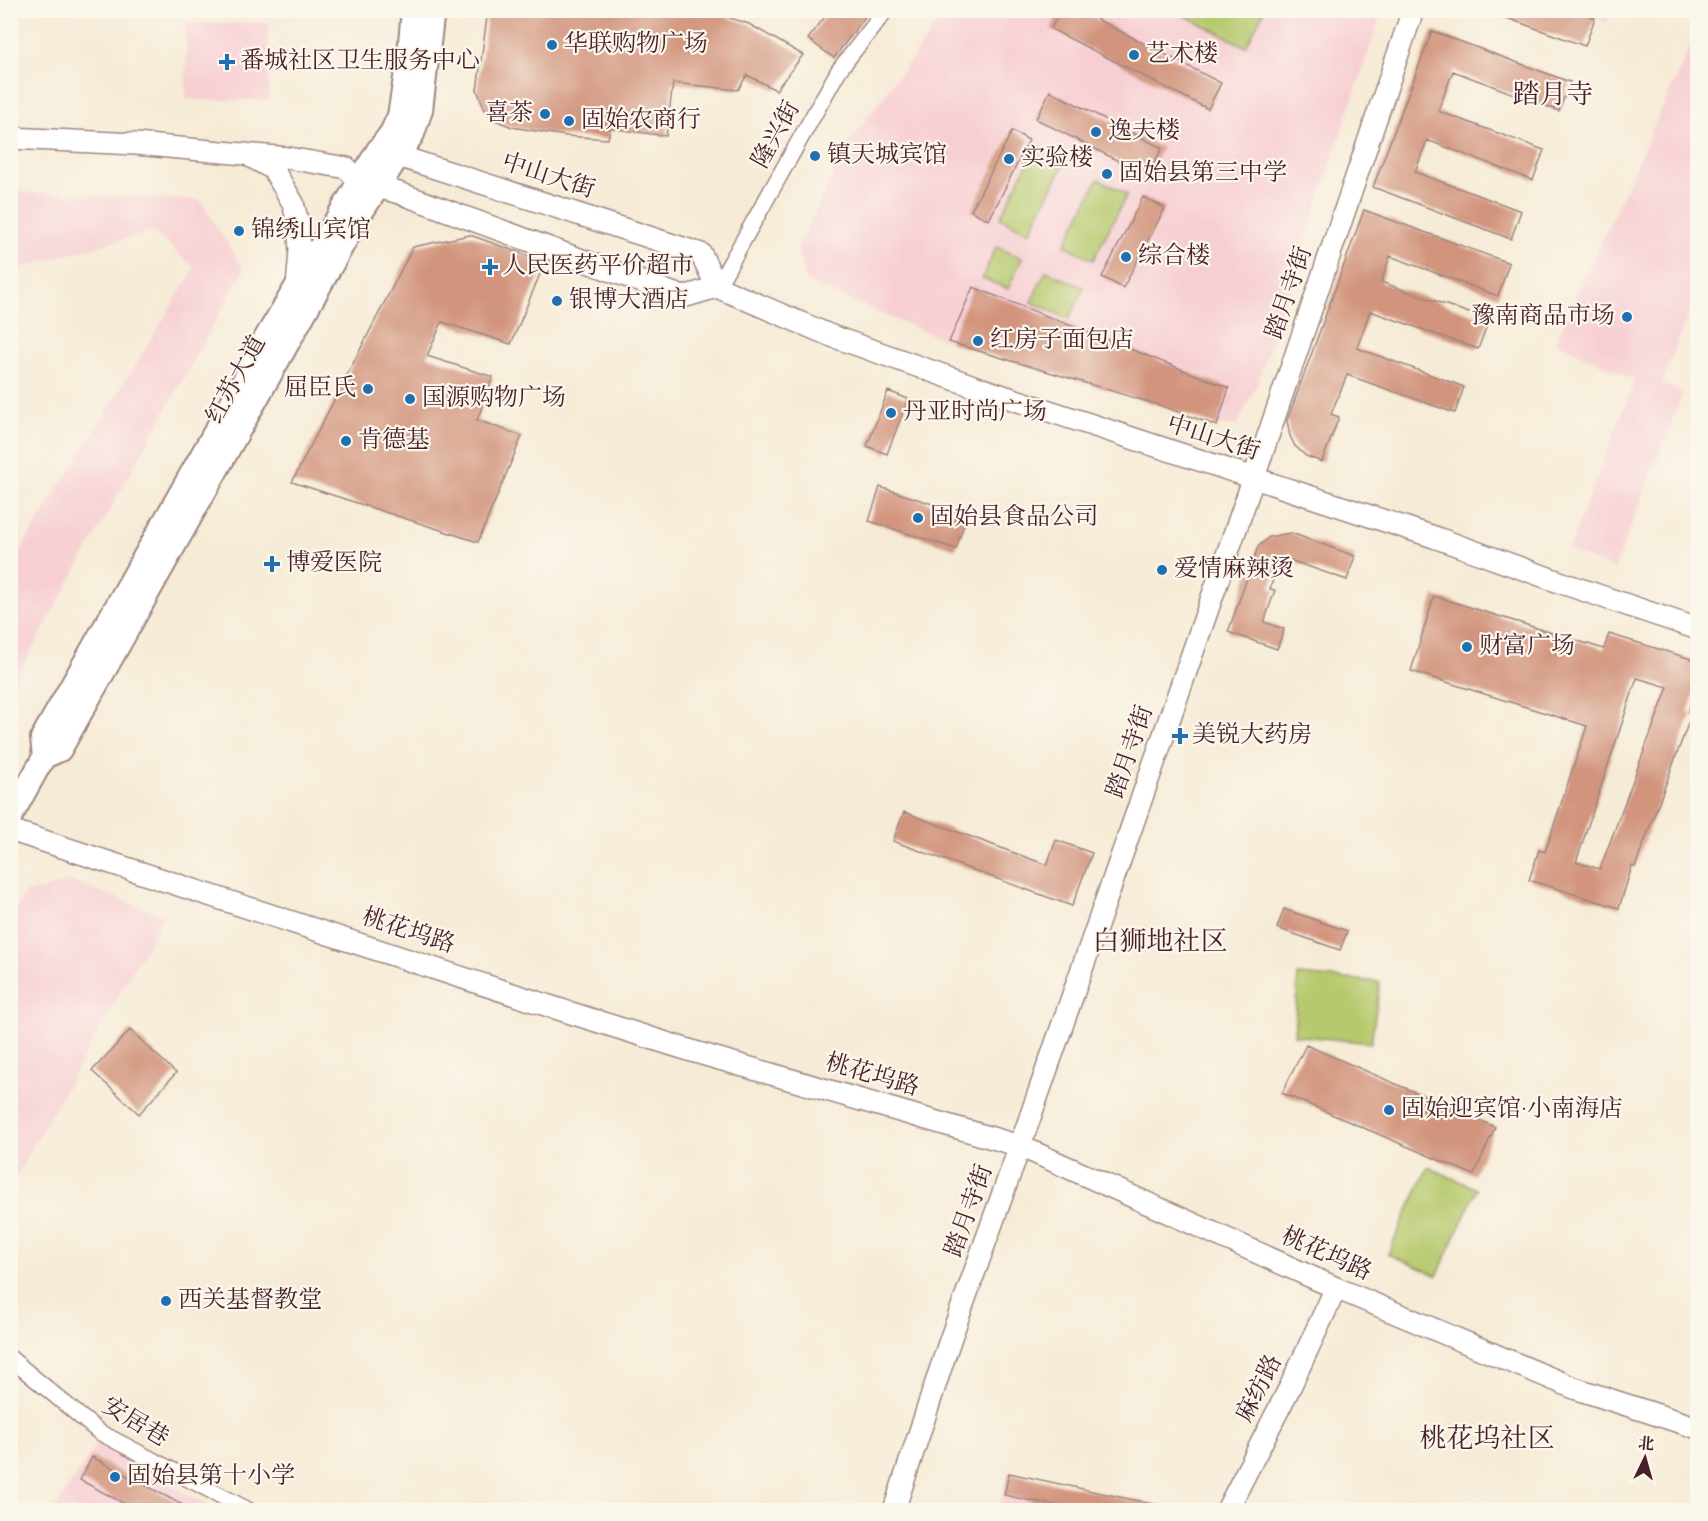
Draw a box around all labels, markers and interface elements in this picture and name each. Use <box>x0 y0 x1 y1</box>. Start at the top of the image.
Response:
place label: 华联购物广场 <box>564 28 708 62</box>
marker: 华联购物广场 <box>545 38 559 52</box>
place label: 艺术楼 <box>1146 38 1218 72</box>
place label: 番城社区卫生服务中心 <box>240 45 480 79</box>
marker: 艺术楼 <box>1127 48 1141 62</box>
marker: 番城社区卫生服务中心 <box>218 53 236 71</box>
district label: 踏月寺 <box>1513 77 1594 116</box>
street label: 隆兴街 <box>745 95 809 175</box>
place label: 喜茶 <box>485 97 533 131</box>
place label: 固始农商行 <box>581 104 701 138</box>
marker: 喜茶 <box>538 107 552 121</box>
marker: 固始农商行 <box>562 114 576 128</box>
place label: 逸夫楼 <box>1108 115 1180 149</box>
marker: 逸夫楼 <box>1089 125 1103 139</box>
place label: 镇天城宾馆 <box>827 139 947 173</box>
place label: 实验楼 <box>1021 142 1093 176</box>
street label: 中山大街 <box>497 146 599 208</box>
marker: 镇天城宾馆 <box>808 149 822 163</box>
marker: 实验楼 <box>1002 152 1016 166</box>
place label: 固始县第三中学 <box>1119 157 1287 191</box>
marker: 固始县第三中学 <box>1100 167 1114 181</box>
place label: 锦绣山宾馆 <box>251 214 371 248</box>
marker: 锦绣山宾馆 <box>232 224 246 238</box>
place label: 综合楼 <box>1138 240 1210 274</box>
street label: 踏月寺街 <box>1258 242 1322 344</box>
place label: 人民医药平价超市 <box>502 250 694 284</box>
marker: 综合楼 <box>1119 250 1133 264</box>
marker: 人民医药平价超市 <box>483 260 497 274</box>
place label: 银博大酒店 <box>569 284 689 318</box>
marker: 银博大酒店 <box>550 294 564 308</box>
place label: 豫南商品市场 <box>1471 300 1615 334</box>
marker: 豫南商品市场 <box>1620 310 1634 324</box>
place label: 红房子面包店 <box>990 324 1134 358</box>
street label: 红苏大道 <box>199 330 275 430</box>
marker: 红房子面包店 <box>971 334 985 348</box>
place label: 屈臣氏 <box>284 372 356 406</box>
marker: 屈臣氏 <box>361 382 375 396</box>
place label: 国源购物广场 <box>422 382 566 416</box>
marker: 国源购物广场 <box>403 392 417 406</box>
place label: 丹亚时尚广场 <box>903 396 1047 430</box>
marker: 丹亚时尚广场 <box>884 406 898 420</box>
street label: 中山大街 <box>1162 408 1264 470</box>
place label: 肯德基 <box>358 424 430 458</box>
marker: 肯德基 <box>339 434 353 448</box>
place label: 固始县食品公司 <box>930 501 1098 535</box>
marker: 固始县食品公司 <box>911 511 925 525</box>
place label: 博爱医院 <box>286 547 382 581</box>
place label: 爱情麻辣烫 <box>1174 553 1294 587</box>
marker: 博爱医院 <box>263 555 281 573</box>
marker: 爱情麻辣烫 <box>1155 563 1169 577</box>
place label: 财富广场 <box>1479 630 1575 664</box>
marker: 财富广场 <box>1460 640 1474 654</box>
street label: 踏月寺街 <box>1099 701 1163 803</box>
place label: 美锐大药房 <box>1192 719 1312 753</box>
marker: 美锐大药房 <box>1173 729 1187 743</box>
street label: 桃花坞路 <box>357 901 459 963</box>
district label: 白狮地社区 <box>1093 924 1228 963</box>
street label: 桃花坞路 <box>821 1046 923 1106</box>
place label: 固始迎宾馆·小南海店 <box>1401 1093 1623 1127</box>
marker: 固始迎宾馆·小南海店 <box>1382 1103 1396 1117</box>
street label: 踏月寺街 <box>938 1160 1002 1262</box>
street label: 桃花坞路 <box>1275 1220 1377 1290</box>
place label: 西关基督教堂 <box>178 1284 322 1318</box>
marker: 西关基督教堂 <box>159 1294 173 1308</box>
street label: 麻纺路 <box>1229 1349 1291 1429</box>
street label: 安居巷 <box>95 1390 175 1456</box>
district label: 桃花坞社区 <box>1420 1421 1555 1460</box>
north arrow <box>1615 1428 1675 1488</box>
text: 北 <box>1637 1433 1655 1458</box>
place label: 固始县第十小学 <box>127 1460 295 1494</box>
marker: 固始县第十小学 <box>108 1470 122 1484</box>

